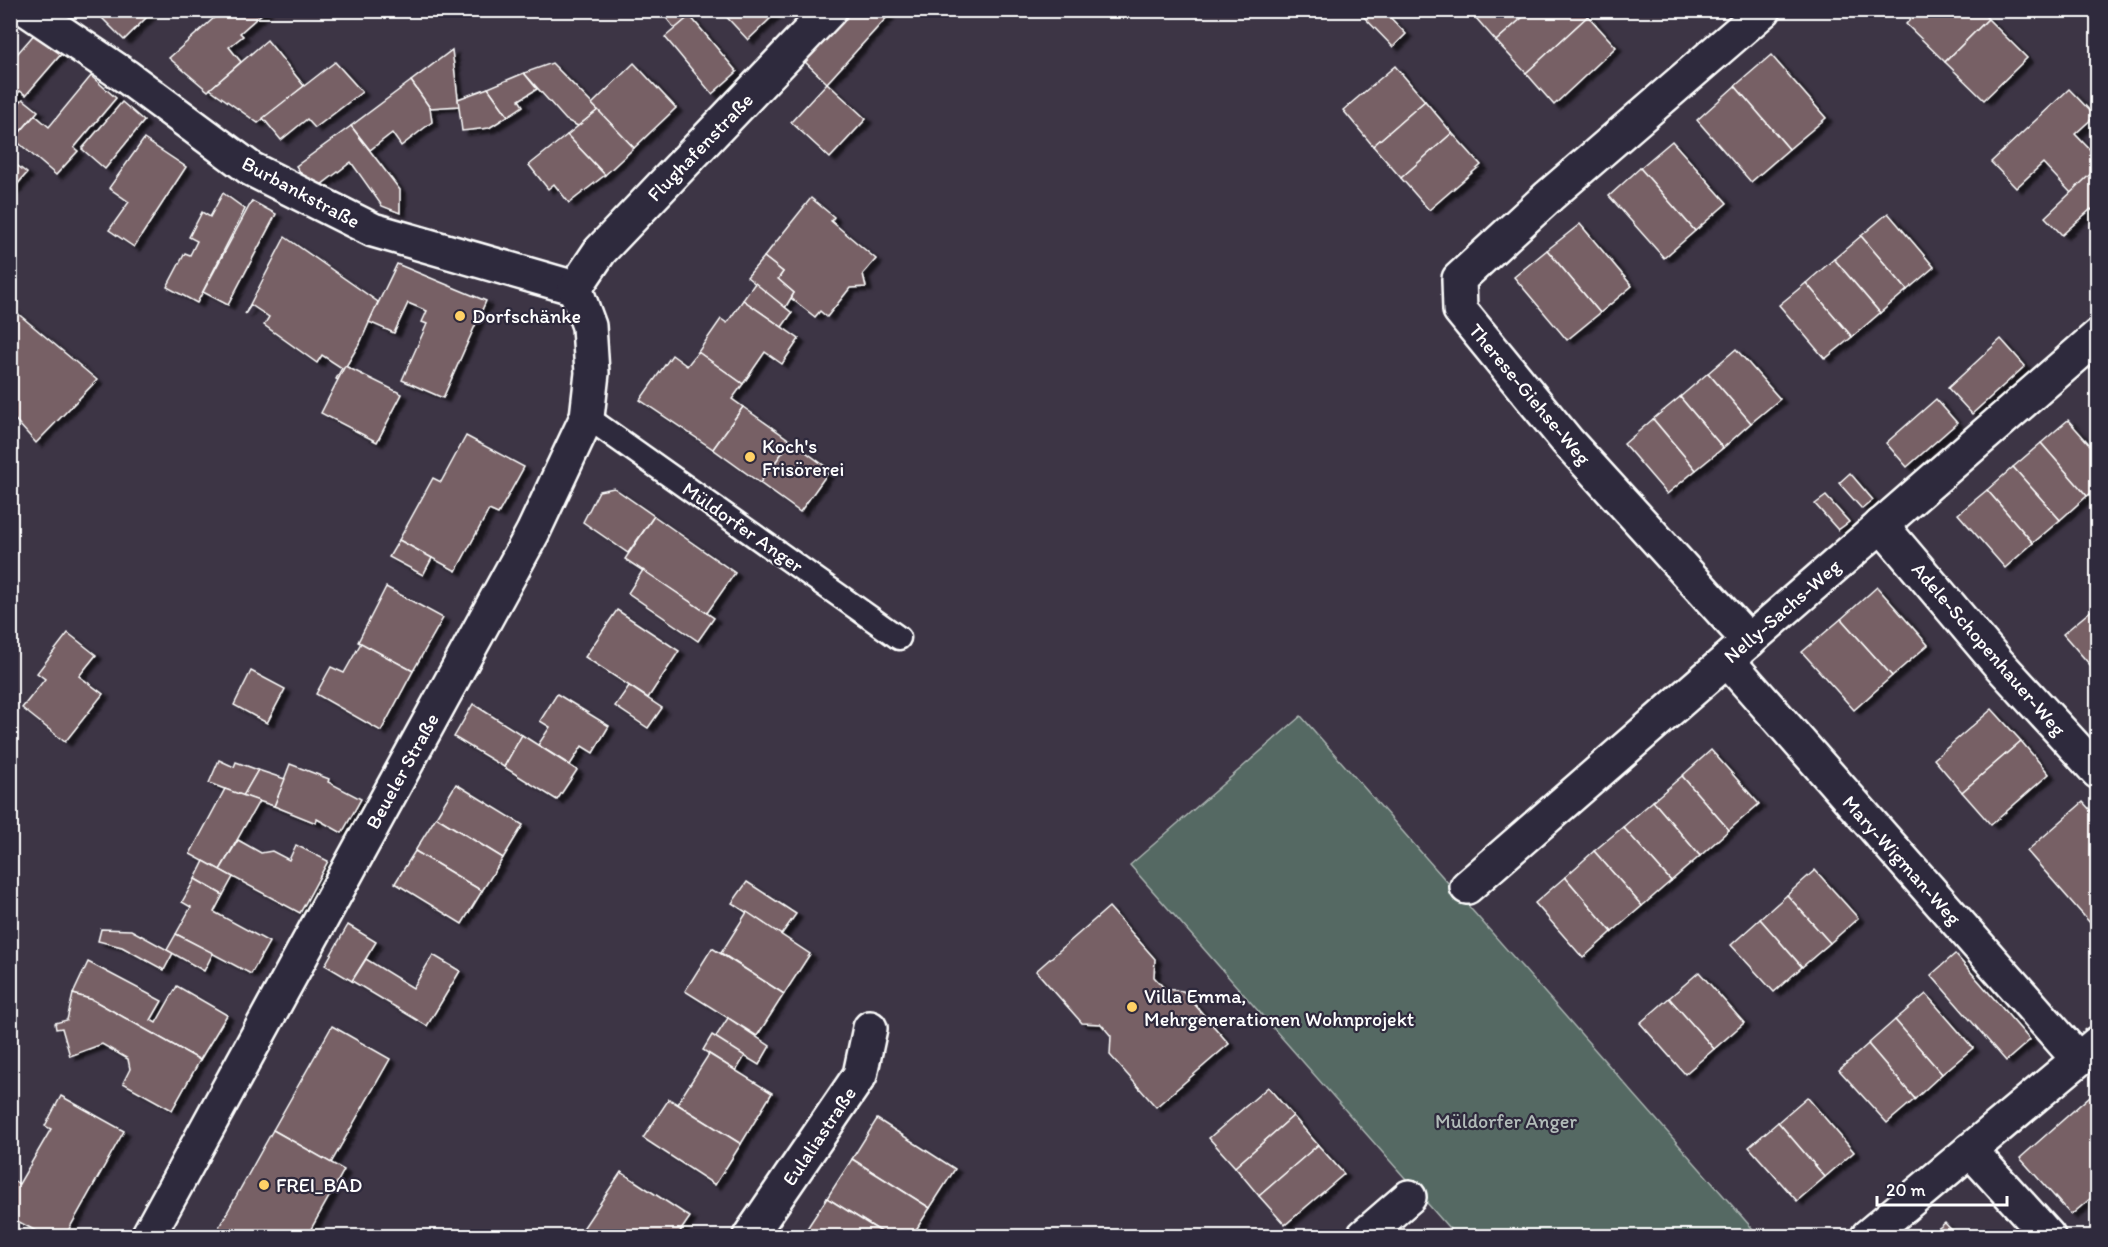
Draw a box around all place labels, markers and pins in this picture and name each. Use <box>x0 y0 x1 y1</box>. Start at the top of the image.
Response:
place label: Dorfschänke <box>472 304 581 328</box>
marker: Dorfschänke <box>453 309 467 323</box>
place label: Koch's Frisörerei <box>762 434 844 481</box>
marker: Koch's Frisörerei <box>743 450 757 464</box>
place label: Villa Emma, Mehrgenerationen Wohnprojekt <box>1144 984 1414 1031</box>
marker: Villa Emma, Mehrgenerationen Wohnprojekt <box>1125 1000 1139 1014</box>
place label: FREI_BAD <box>276 1173 362 1197</box>
marker: FREI_BAD <box>257 1178 271 1192</box>

